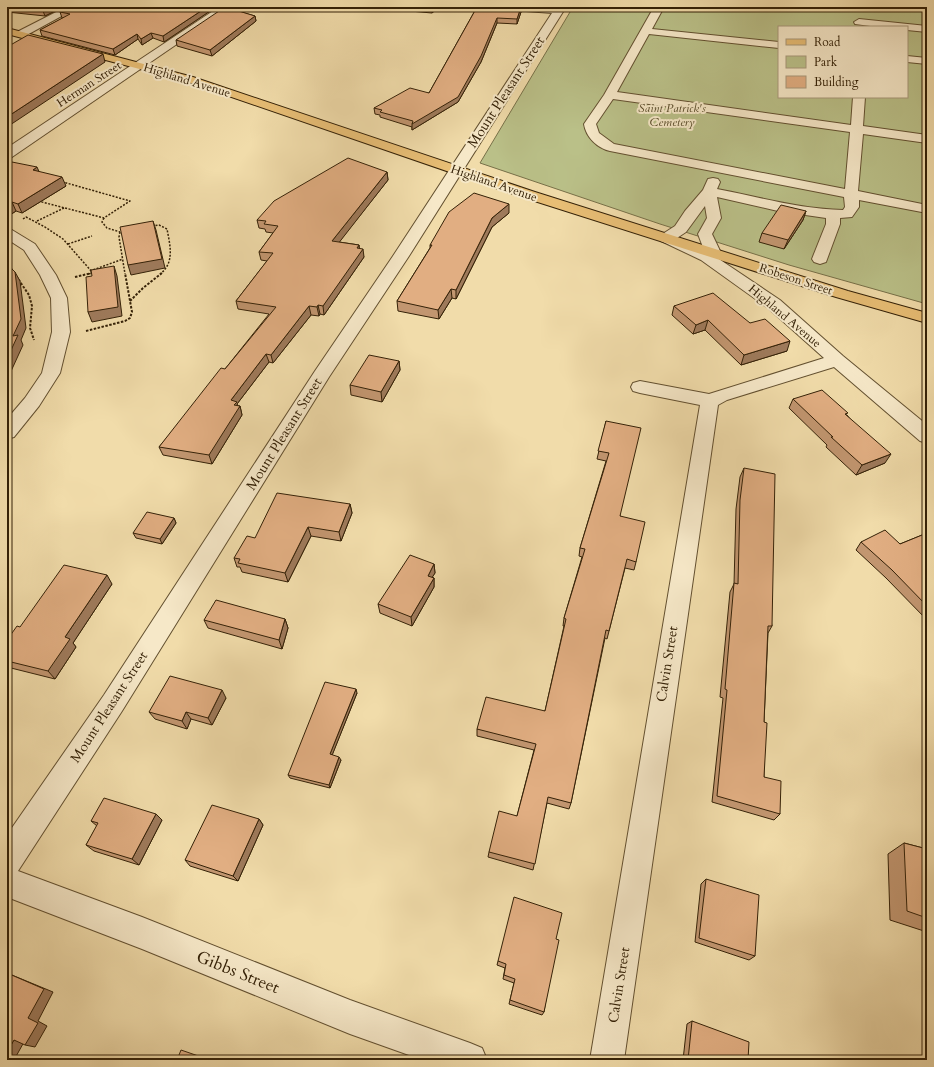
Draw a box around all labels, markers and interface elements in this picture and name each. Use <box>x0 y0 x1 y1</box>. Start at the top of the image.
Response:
legend <box>778 26 908 98</box>
street label: Mount Pleasant Street <box>463 32 550 151</box>
text: Road <box>814 34 841 50</box>
text: Park <box>814 54 838 70</box>
street label: Herman Street <box>54 57 125 111</box>
street label: Highland Avenue <box>141 59 233 101</box>
text: Building <box>814 74 859 90</box>
park label: Saint Patrick's Cemetery <box>638 100 706 130</box>
street label: Highland Avenue <box>449 161 539 205</box>
street label: Robeson Street <box>757 260 835 298</box>
street label: Highland Avenue <box>745 281 825 351</box>
street label: Mount Pleasant Street <box>242 374 327 494</box>
street label: Calvin Street <box>652 624 682 703</box>
street label: Mount Pleasant Street <box>66 647 153 766</box>
street label: Gibbs Street <box>193 945 284 999</box>
street label: Calvin Street <box>604 945 634 1024</box>

